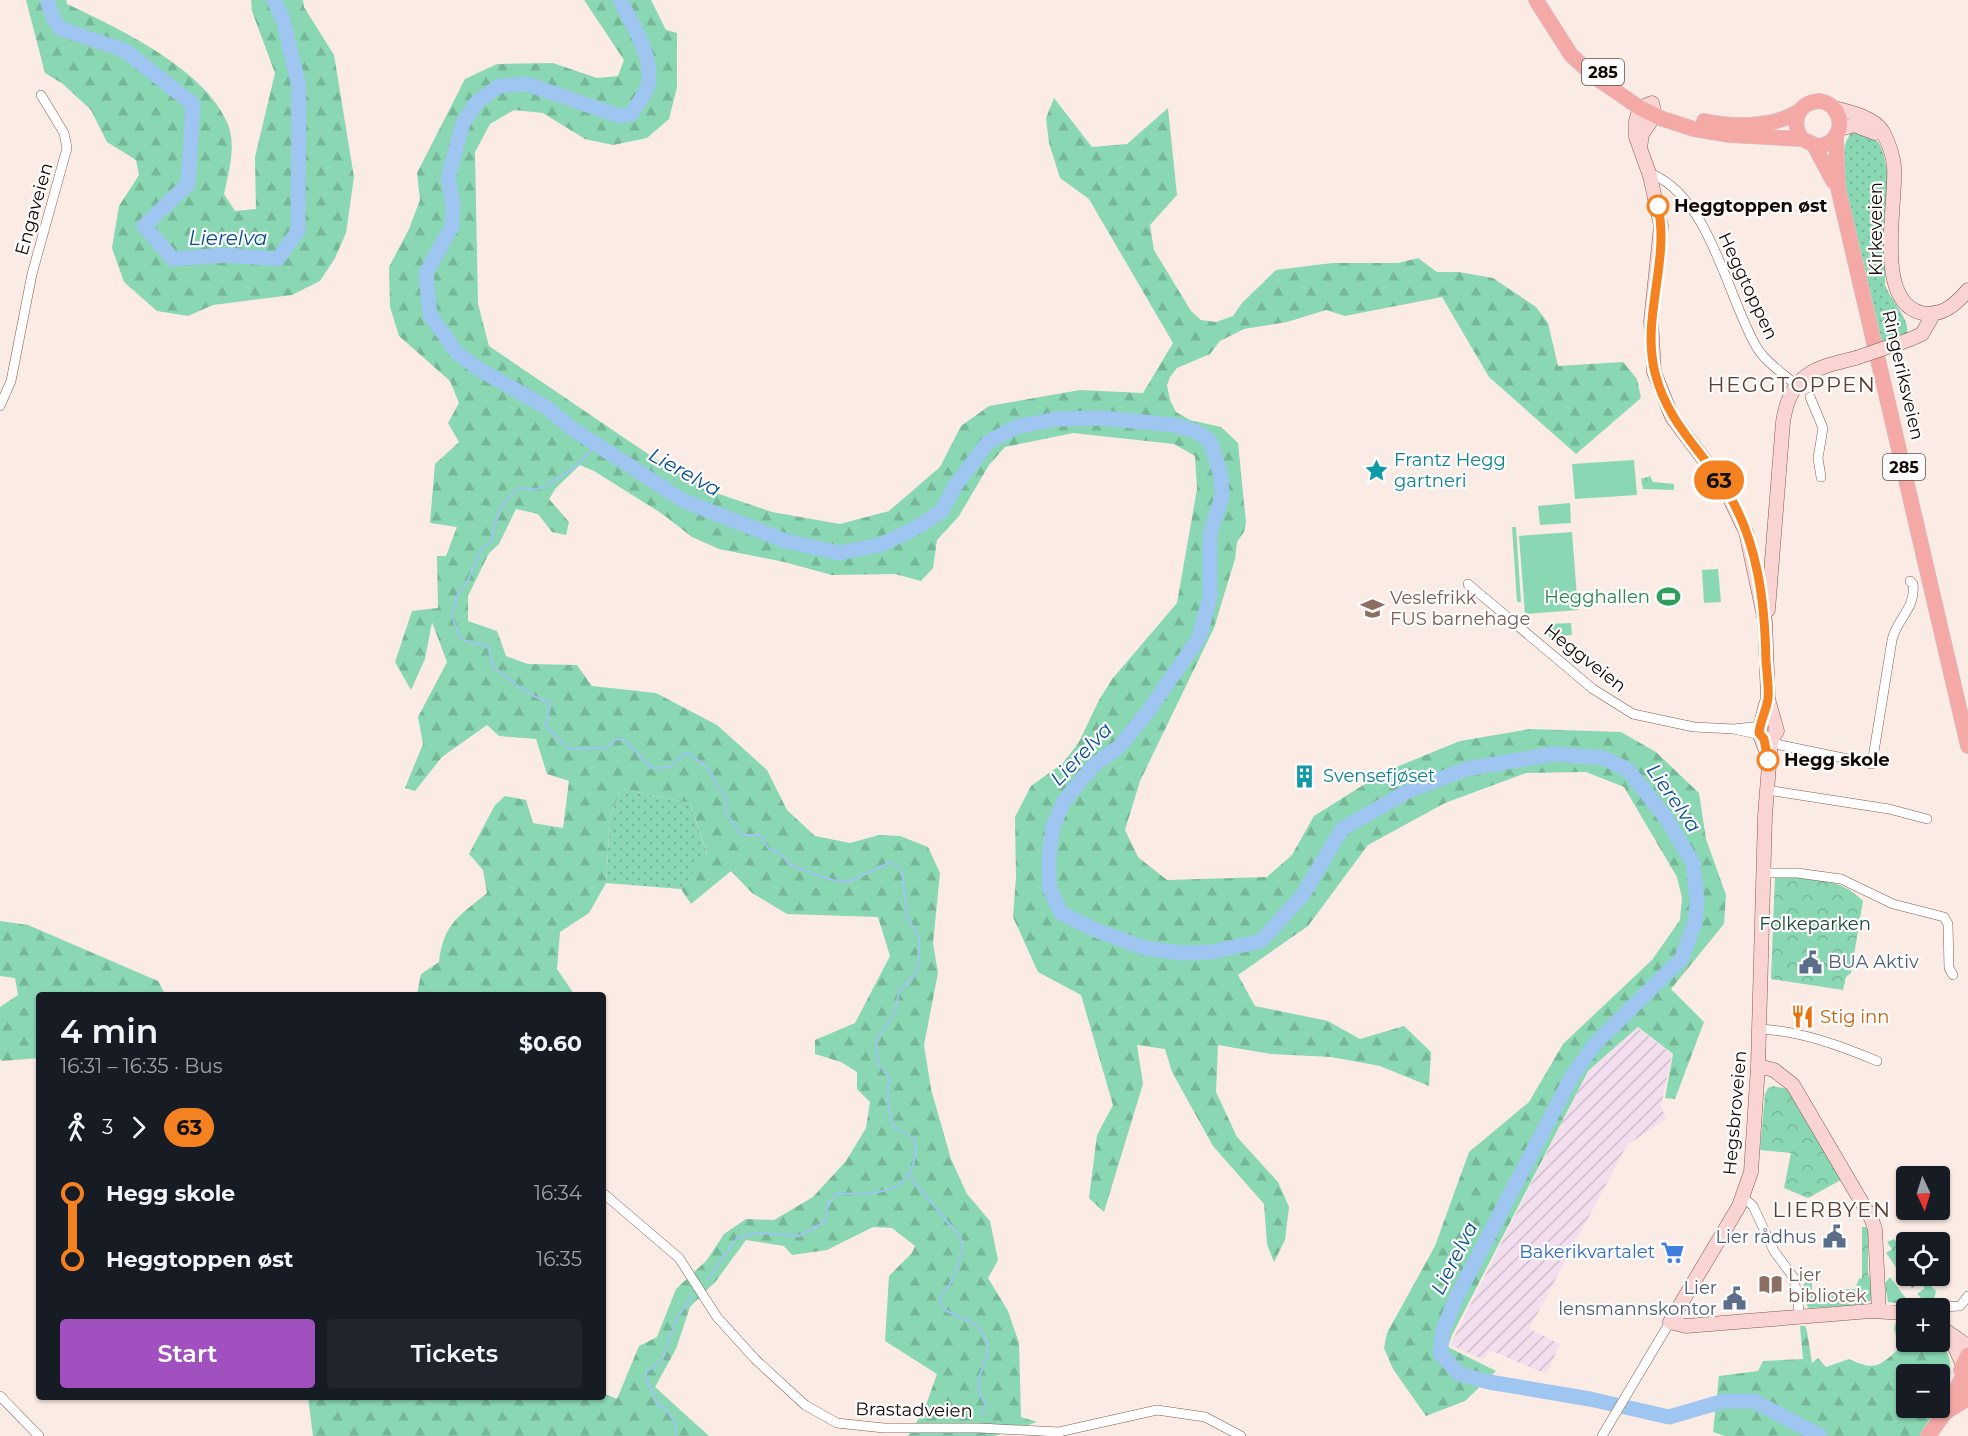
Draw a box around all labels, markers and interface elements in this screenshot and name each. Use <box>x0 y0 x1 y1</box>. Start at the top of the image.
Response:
road number: 285 <box>1582 59 1624 85</box>
street label: Engaveien <box>10 160 58 258</box>
street label: Kirkeveien <box>1865 182 1887 276</box>
marker: Heggtoppen øst <box>1647 195 1669 217</box>
place label: Heggtoppen øst <box>1674 195 1827 217</box>
water label: Lierelva <box>189 226 267 250</box>
street label: Heggtoppen <box>1714 229 1782 343</box>
street label: Ringeriksveien <box>1877 308 1929 442</box>
district label: HEGGTOPPEN <box>1708 372 1876 397</box>
water label: Lierelva <box>645 442 725 502</box>
place label: Frantz Hegg gartneri <box>1394 449 1506 492</box>
road number: 285 <box>1883 454 1925 480</box>
place icon: Frantz Hegg gartneri <box>1363 457 1389 483</box>
line badge: 63 <box>1692 460 1746 500</box>
text: 63 <box>1706 468 1732 493</box>
sports icon: Hegghallen <box>1655 584 1681 610</box>
place label: Hegghallen <box>1544 586 1650 608</box>
place label: Veslefrikk FUS barnehage <box>1390 587 1530 630</box>
school or university icon: Veslefrikk FUS barnehage <box>1359 595 1385 621</box>
street label: Heggveien <box>1539 619 1631 697</box>
water label: Lierelva <box>1045 717 1117 791</box>
marker: Hegg skole <box>1757 749 1779 771</box>
place label: Hegg skole <box>1784 749 1890 771</box>
water label: Lierelva <box>1642 759 1706 837</box>
building icon: Svensefjøset <box>1292 763 1318 789</box>
place label: Svensefjøset <box>1323 765 1435 787</box>
park label: Folkeparken <box>1759 913 1871 935</box>
public building icon: BUA Aktiv <box>1797 949 1823 975</box>
place label: BUA Aktiv <box>1828 951 1919 973</box>
restaurant icon: Stig inn <box>1789 1004 1815 1030</box>
place label: Stig inn <box>1820 1006 1889 1028</box>
text: 4 min <box>60 1011 158 1051</box>
text: $0.60 <box>519 1030 582 1057</box>
street label: Hegsbroveien <box>1719 1050 1751 1176</box>
text: 16:31 – 16:35 · Bus <box>60 1054 222 1078</box>
icon: walk <box>60 1111 93 1144</box>
icon: forward <box>122 1111 155 1144</box>
text: 3 <box>102 1115 113 1139</box>
text: 63 <box>176 1115 202 1140</box>
north arrow <box>1896 1166 1950 1220</box>
map controls <box>1896 1166 1950 1418</box>
text: Hegg skole <box>106 1180 235 1207</box>
text: 16:34 <box>534 1181 582 1205</box>
district label: LIERBYEN <box>1773 1197 1891 1222</box>
water label: Lierelva <box>1425 1218 1483 1298</box>
public building icon: Lier rådhus <box>1821 1224 1847 1250</box>
place label: Lier rådhus <box>1715 1226 1816 1248</box>
button: locate <box>1896 1232 1950 1286</box>
supermarket icon: Bakerikvartalet <box>1660 1239 1686 1265</box>
place label: Bakerikvartalet <box>1519 1241 1655 1263</box>
text: Heggtoppen øst <box>106 1246 293 1273</box>
text: 16:35 <box>536 1247 582 1271</box>
place label: Lier bibliotek <box>1788 1264 1867 1307</box>
library icon: Lier bibliotek <box>1757 1272 1783 1298</box>
place label: Lier lensmannskontor <box>1558 1277 1717 1320</box>
public building icon: Lier lensmannskontor <box>1722 1285 1748 1311</box>
button: + <box>1896 1298 1950 1352</box>
button: Start <box>60 1319 315 1388</box>
button: Tickets <box>327 1319 582 1388</box>
button: − <box>1896 1364 1950 1418</box>
street label: Brastadveien <box>855 1398 973 1422</box>

